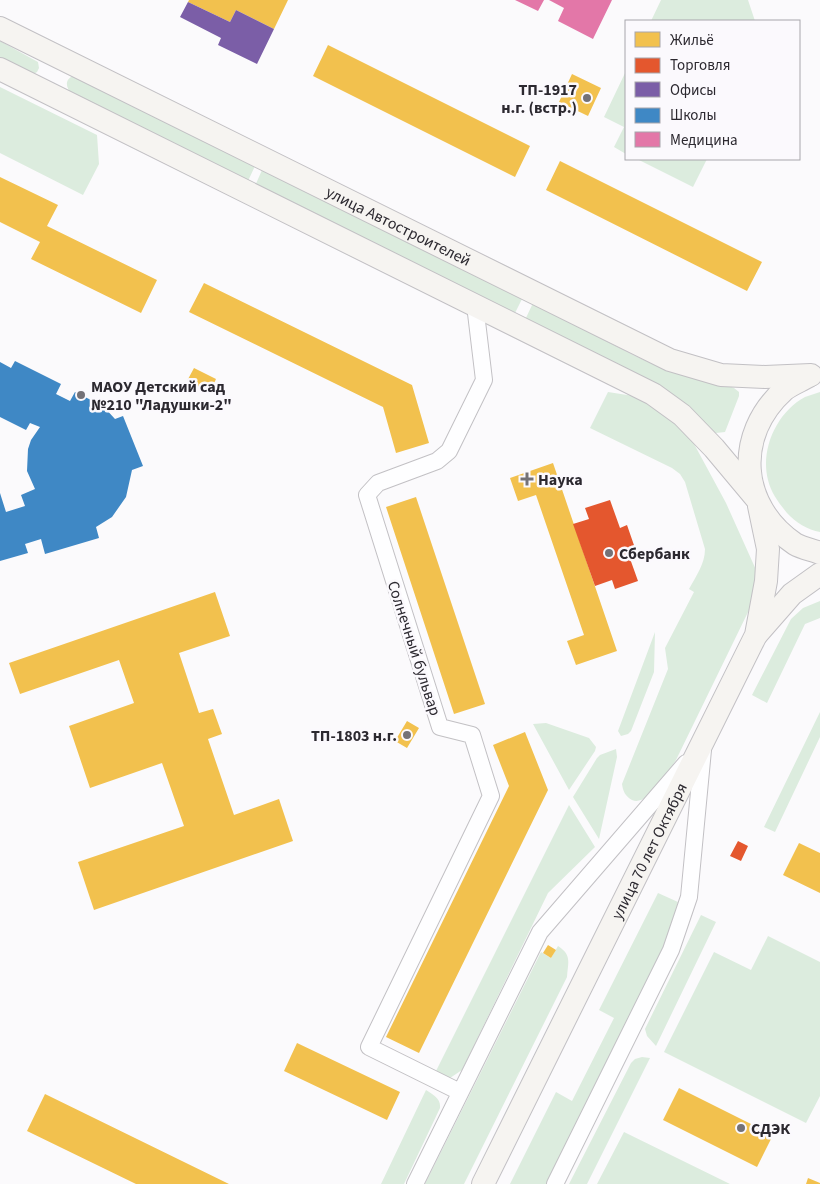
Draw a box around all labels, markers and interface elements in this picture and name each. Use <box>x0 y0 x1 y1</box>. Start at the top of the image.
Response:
legend <box>625 20 800 160</box>
text: Жильё <box>670 30 714 51</box>
text: Торговля <box>670 55 730 76</box>
place label: ТП-1917 н.г. (встр.) <box>501 79 577 119</box>
text: Офисы <box>670 80 716 101</box>
marker: ТП-1917 н.г. (встр.) <box>581 92 593 104</box>
text: Школы <box>670 105 717 126</box>
text: Медицина <box>670 130 738 151</box>
street label: улица Автостроителей <box>322 181 475 272</box>
place label: МАОУ Детский сад №210 "Ладушки-2" <box>91 376 232 416</box>
marker: МАОУ Детский сад №210 "Ладушки-2" <box>75 389 87 401</box>
place label: Наука <box>538 469 583 491</box>
marker: Наука <box>520 472 534 486</box>
place label: Сбербанк <box>619 543 690 565</box>
marker: Сбербанк <box>603 547 615 559</box>
street label: Солнечный бульвар <box>382 578 446 719</box>
place label: ТП-1803 н.г. <box>311 725 397 747</box>
marker: ТП-1803 н.г. <box>401 729 413 741</box>
street label: улица 70 лет Октября <box>606 779 693 924</box>
place label: СДЭК <box>751 1118 790 1140</box>
marker: СДЭК <box>735 1122 747 1134</box>

